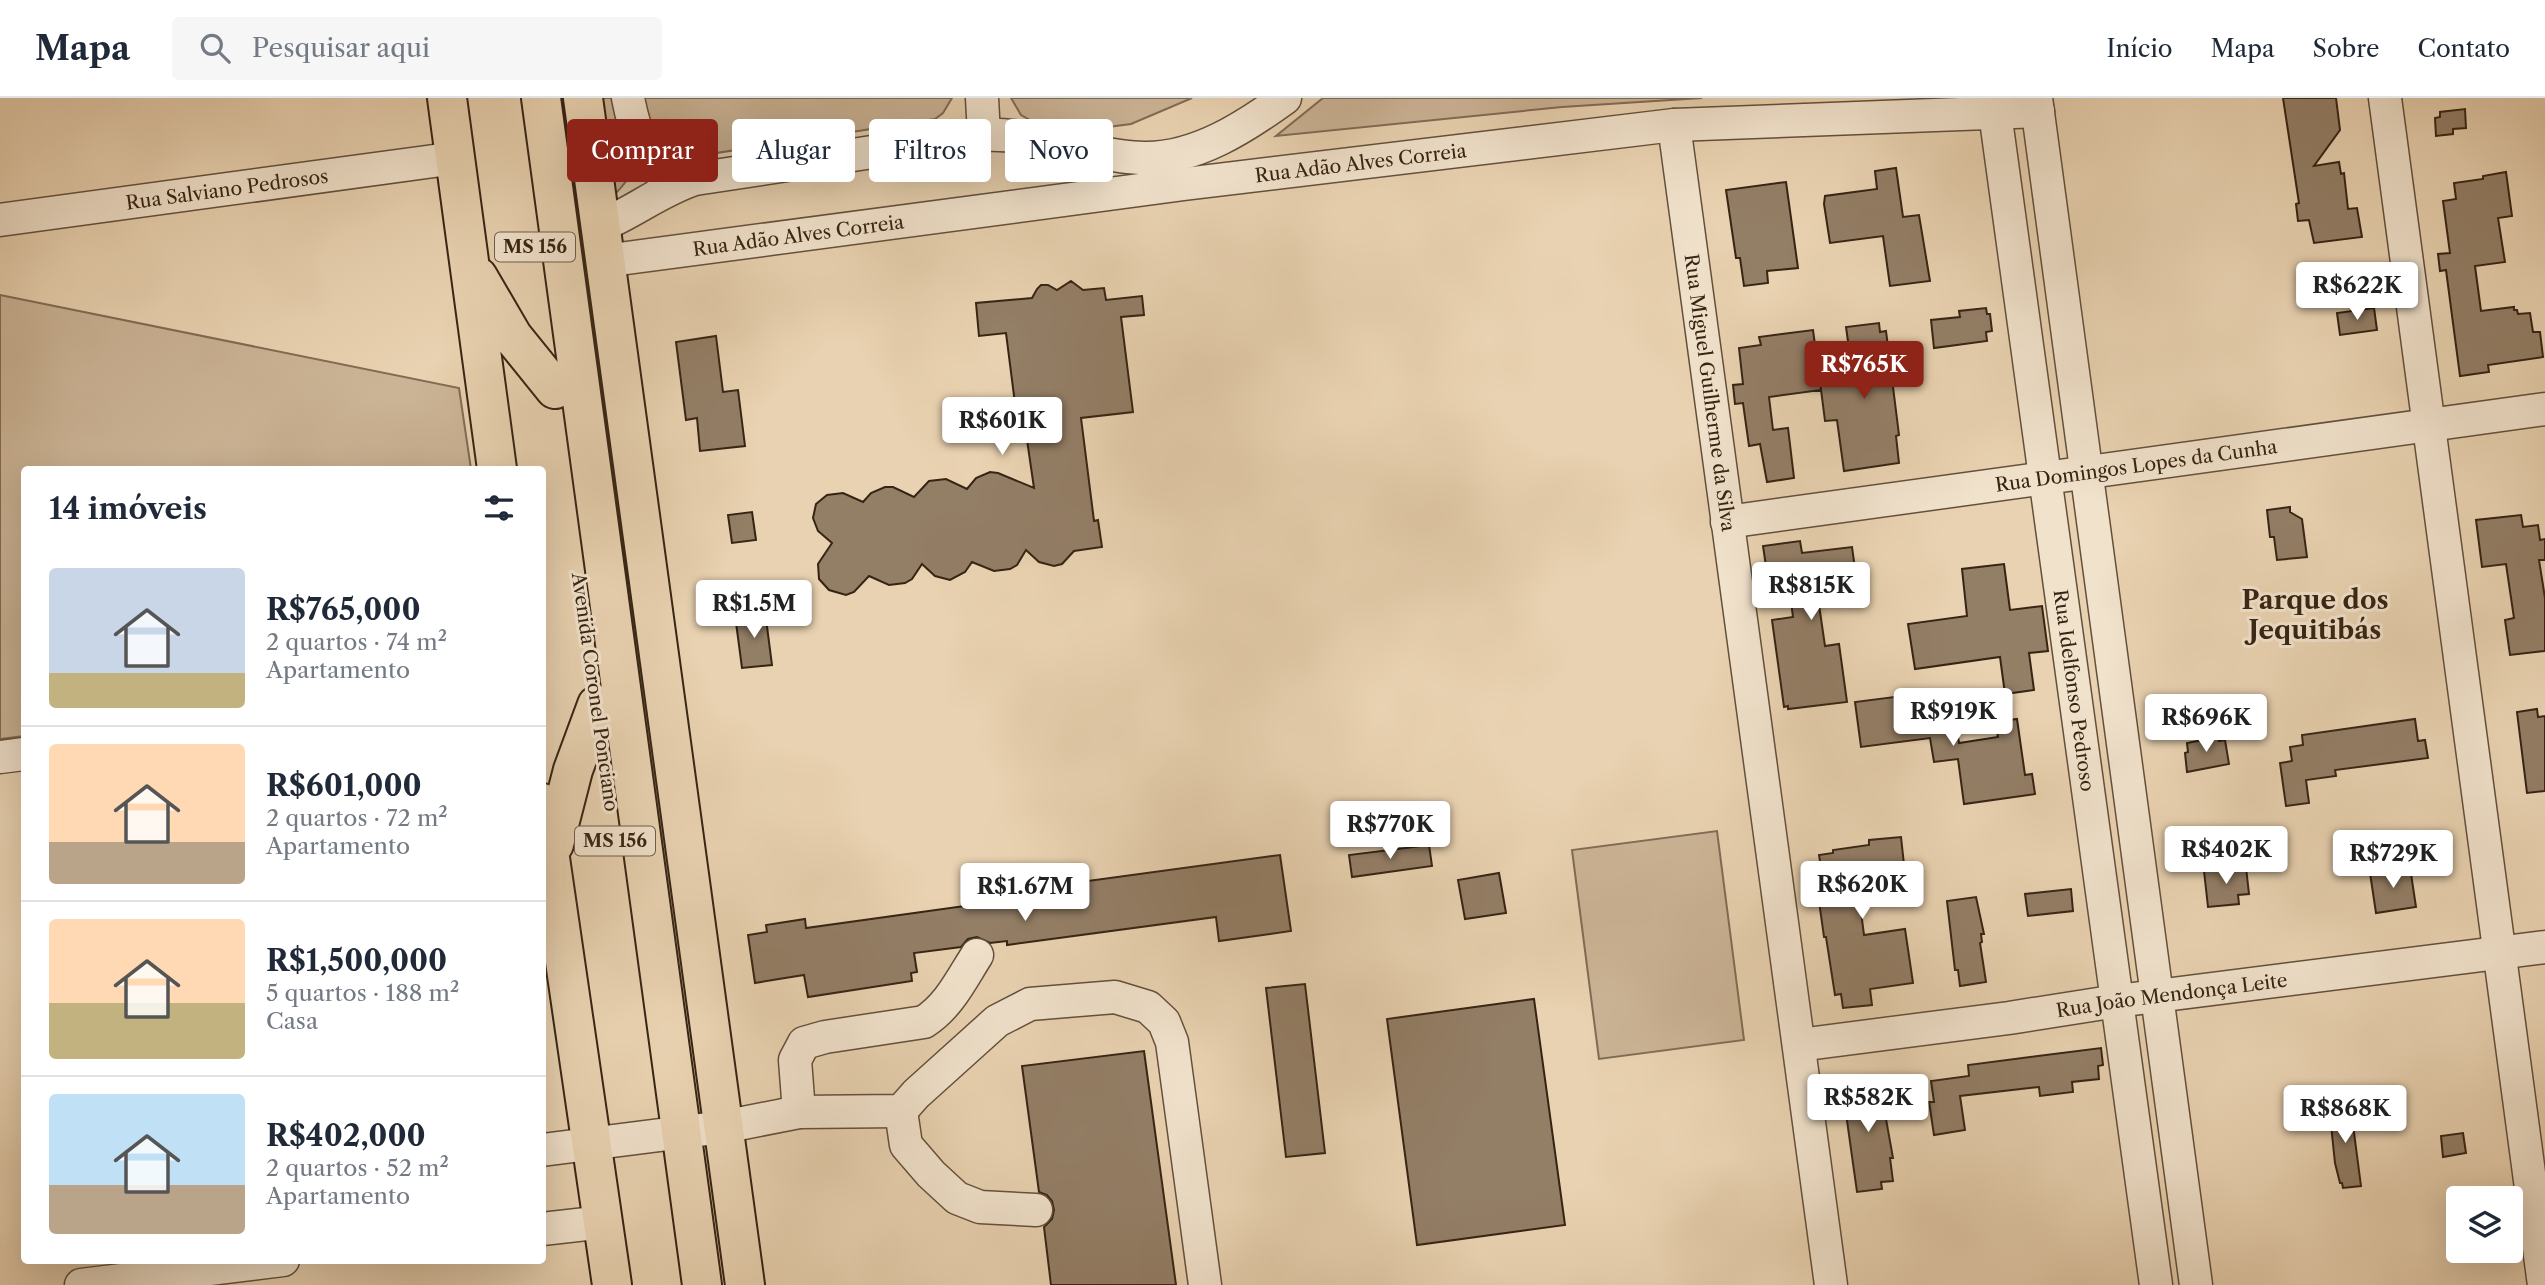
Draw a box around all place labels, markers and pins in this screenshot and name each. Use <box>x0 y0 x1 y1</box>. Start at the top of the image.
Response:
pin: R$622K <box>2300 262 2414 322</box>
pin: R$765K <box>1807 342 1921 401</box>
pin: R$601K <box>945 398 1059 457</box>
pin: R$815K <box>1754 562 1868 622</box>
pin: R$1.5M <box>697 580 811 640</box>
pin: R$919K <box>1896 688 2010 748</box>
pin: R$696K <box>2149 694 2263 754</box>
pin: R$770K <box>1333 802 1447 861</box>
pin: R$402K <box>2169 826 2283 886</box>
pin: R$729K <box>2336 830 2450 890</box>
pin: R$620K <box>1805 862 1919 921</box>
pin: R$1.67M <box>960 864 1090 923</box>
pin: R$582K <box>1811 1074 1925 1134</box>
pin: R$868K <box>2288 1086 2402 1145</box>

